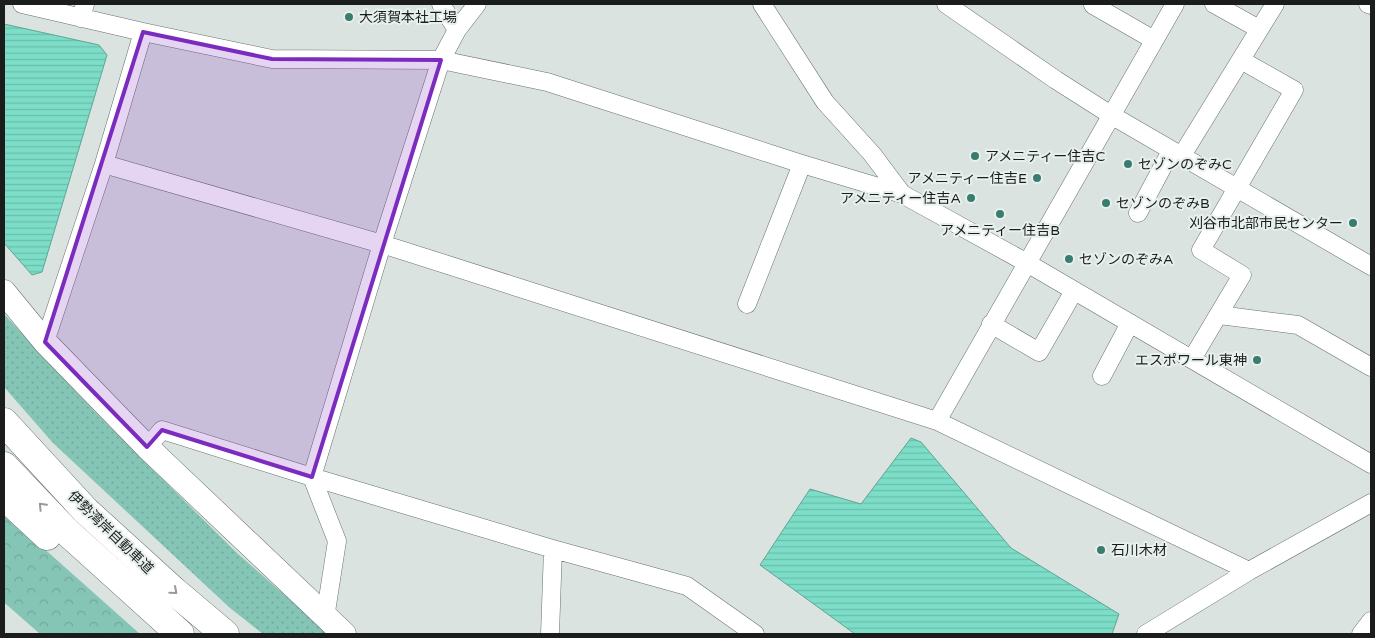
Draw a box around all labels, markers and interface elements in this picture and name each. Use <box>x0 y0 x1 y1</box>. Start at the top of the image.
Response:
place label: 大須賀本社工場 <box>359 9 457 26</box>
marker: 大須賀本社工場 <box>343 11 355 23</box>
place label: アメニティー住吉C <box>985 148 1105 165</box>
marker: アメニティー住吉C <box>969 150 981 162</box>
place label: セゾンのぞみC <box>1138 156 1232 173</box>
marker: セゾンのぞみC <box>1122 158 1134 170</box>
place label: アメニティー住吉E <box>908 170 1027 187</box>
marker: アメニティー住吉E <box>1031 172 1043 184</box>
place label: アメニティー住吉A <box>840 190 961 207</box>
marker: アメニティー住吉A <box>965 192 977 204</box>
place label: セゾンのぞみB <box>1116 195 1210 212</box>
marker: セゾンのぞみB <box>1100 197 1112 209</box>
marker: アメニティー住吉B <box>994 208 1006 220</box>
place label: 刈谷市北部市民センター <box>1189 215 1343 232</box>
marker: 刈谷市北部市民センター <box>1347 217 1359 229</box>
place label: アメニティー住吉B <box>940 222 1060 239</box>
place label: セゾンのぞみA <box>1079 251 1173 268</box>
marker: セゾンのぞみA <box>1063 253 1075 265</box>
place label: エスポワール東神 <box>1135 352 1247 369</box>
marker: エスポワール東神 <box>1251 354 1263 366</box>
street label: 伊勢湾岸自動車道 <box>64 487 157 577</box>
one-way arrow <box>39 502 48 511</box>
place label: 石川木材 <box>1111 542 1167 559</box>
marker: 石川木材 <box>1095 544 1107 556</box>
one-way arrow <box>168 585 177 594</box>

